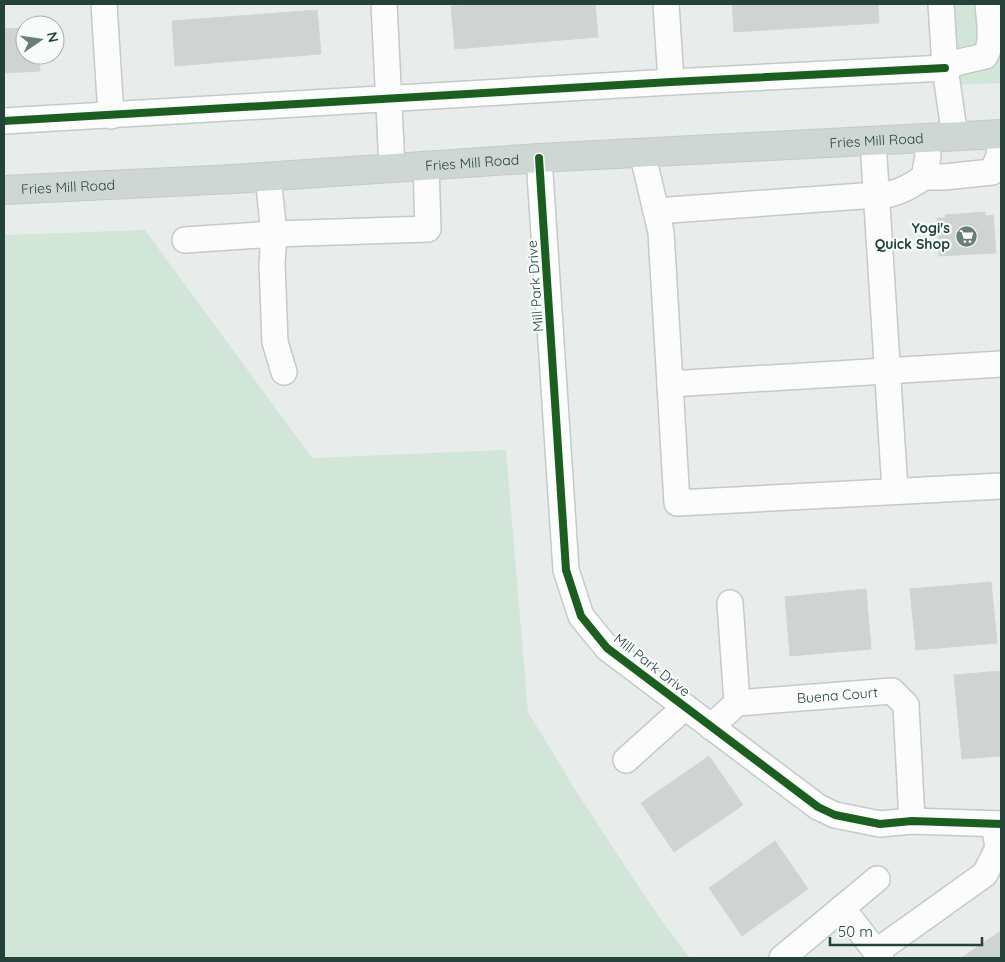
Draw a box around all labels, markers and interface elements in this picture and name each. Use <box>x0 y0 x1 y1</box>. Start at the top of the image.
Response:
north arrow <box>15 15 65 65</box>
text: N <box>43 30 63 44</box>
street label: Fries Mill Road <box>829 129 924 152</box>
street label: Fries Mill Road <box>425 150 520 175</box>
street label: Fries Mill Road <box>20 176 115 198</box>
place label: Yogi's Quick Shop <box>875 219 950 253</box>
supermarket icon: Yogi's Quick Shop <box>954 224 978 248</box>
street label: Mill Park Drive <box>523 239 547 333</box>
street label: Mill Park Drive <box>610 630 694 700</box>
street label: Buena Court <box>796 683 879 707</box>
scale bar <box>830 914 982 946</box>
text: 50 m <box>838 922 873 941</box>

